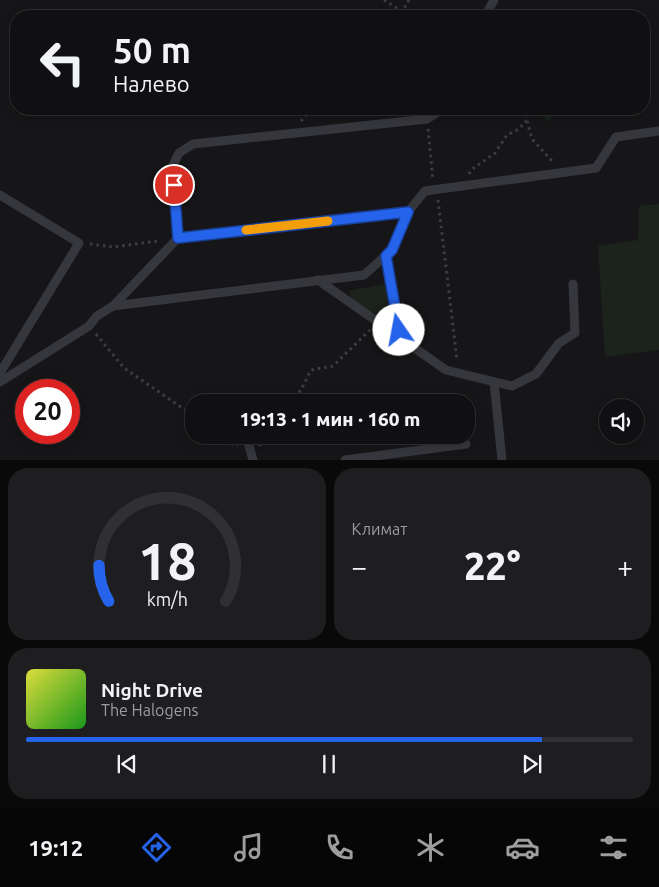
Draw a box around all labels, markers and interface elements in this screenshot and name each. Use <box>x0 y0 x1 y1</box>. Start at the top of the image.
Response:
icon: left <box>30 30 95 95</box>
text: 50 m <box>113 30 191 70</box>
text: Налево <box>113 71 190 96</box>
pin <box>153 164 195 206</box>
icon: arrive <box>160 171 188 199</box>
position arrow <box>372 303 424 355</box>
speed limit sign: 20 <box>15 379 80 444</box>
map controls <box>599 399 644 444</box>
button: sound <box>599 399 644 444</box>
text: 19:13 · 1 мин · 160 m <box>240 408 420 430</box>
text: Климат <box>352 520 407 538</box>
text: 18 <box>137 532 196 590</box>
text: 22° <box>464 545 521 587</box>
text: − <box>352 551 367 582</box>
text: + <box>617 551 633 582</box>
text: km/h <box>146 589 187 609</box>
text: Night Drive <box>101 679 203 701</box>
text: The Halogens <box>101 701 199 719</box>
icon: previous <box>113 750 141 778</box>
icon: pause <box>315 750 343 778</box>
icon: next <box>518 750 546 778</box>
icon: directions <box>139 830 174 865</box>
icon: music <box>231 830 266 865</box>
icon: phone <box>322 830 357 865</box>
icon: climate <box>413 830 448 865</box>
icon: car <box>505 830 540 865</box>
icon: filters <box>596 830 631 865</box>
text: 19:12 <box>28 835 83 860</box>

